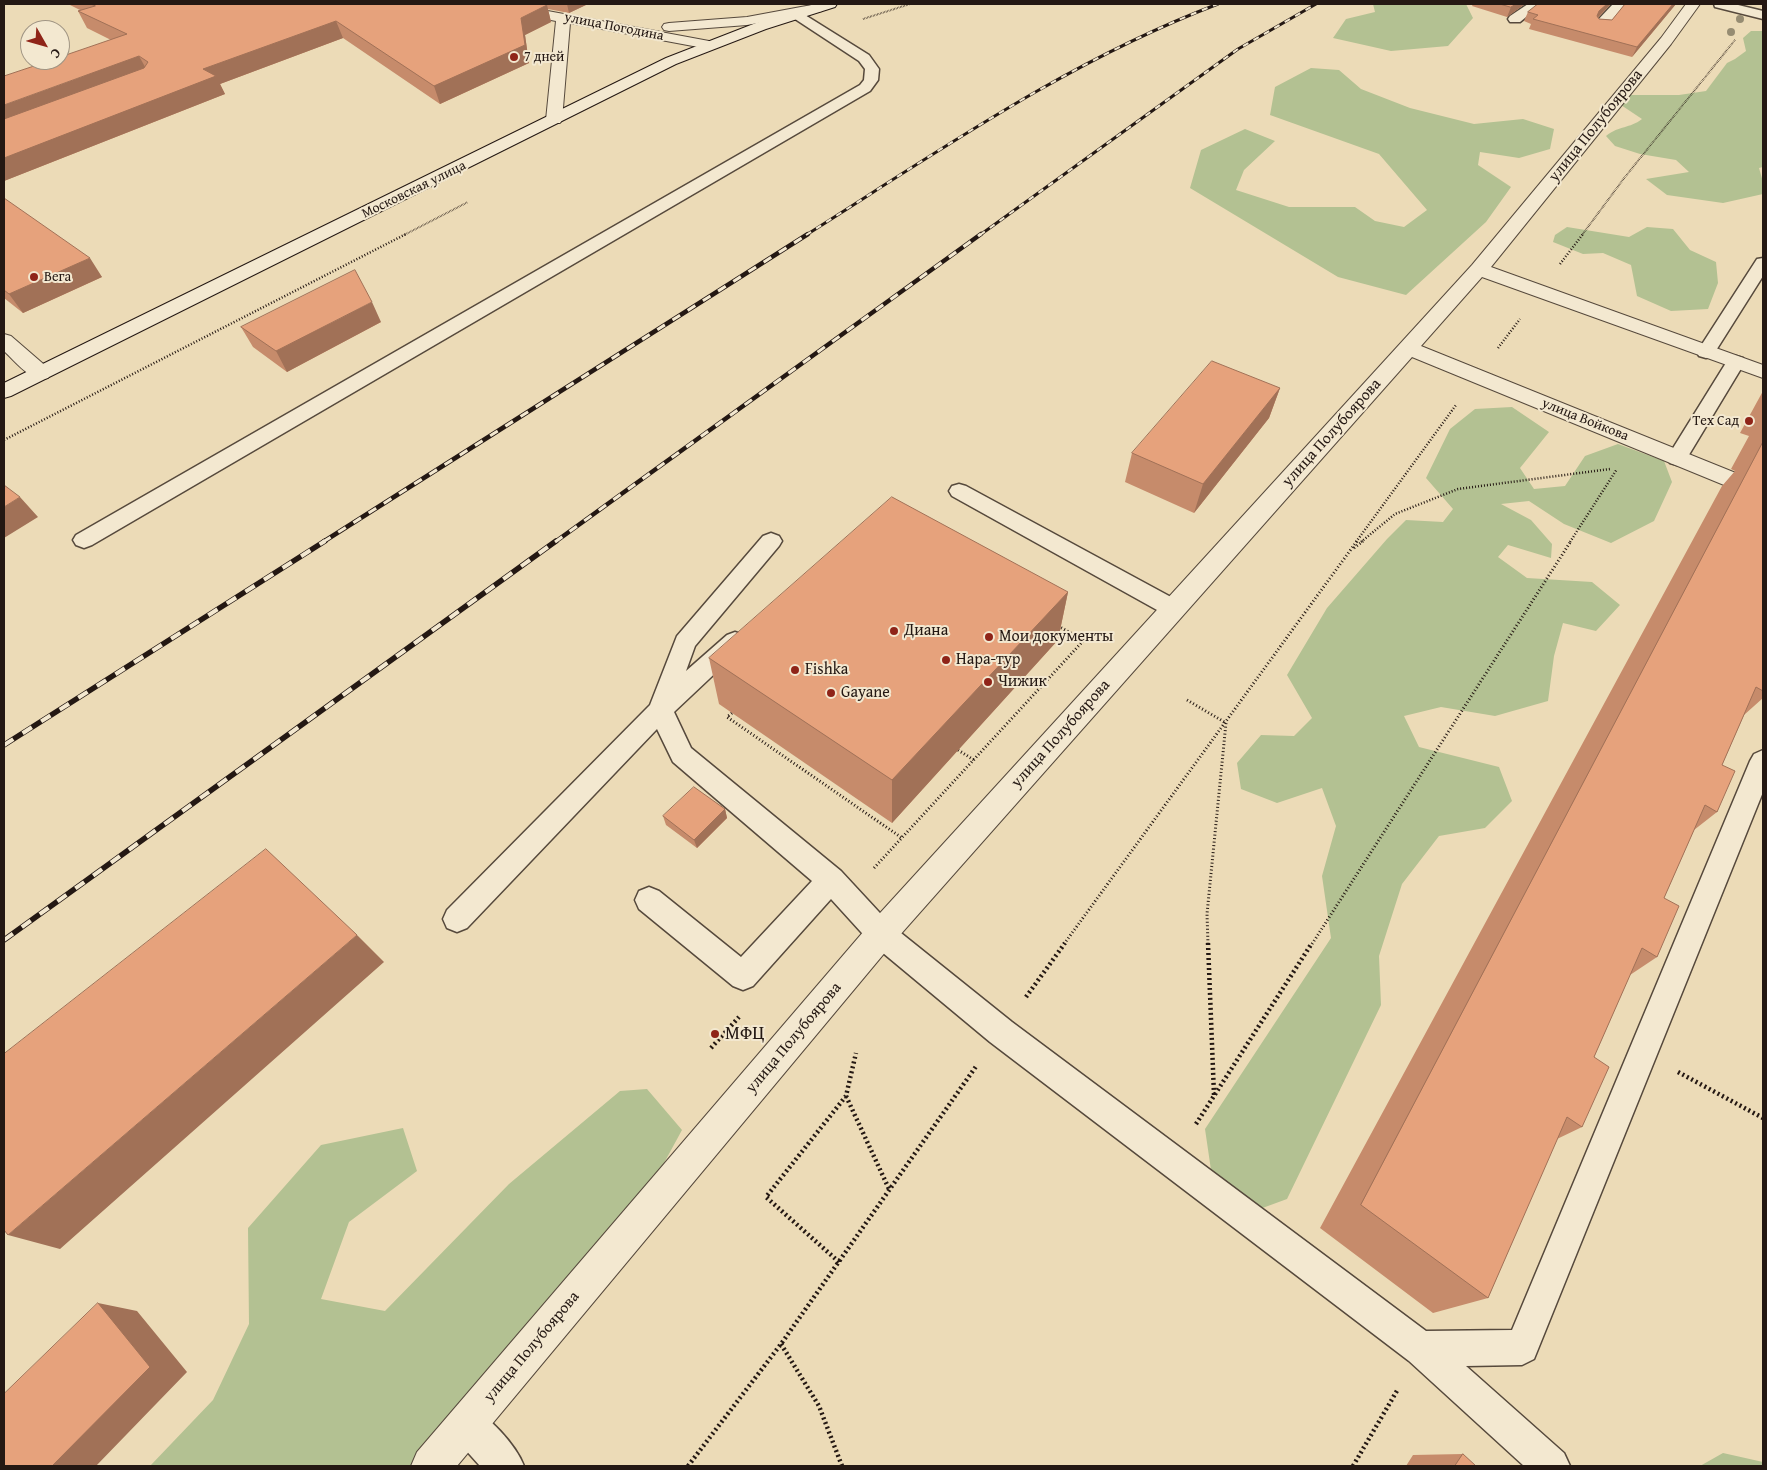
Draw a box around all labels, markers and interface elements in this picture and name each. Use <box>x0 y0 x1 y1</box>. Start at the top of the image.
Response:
street label: улица Погодина <box>563 9 665 45</box>
north arrow <box>20 20 70 70</box>
text: С <box>46 44 66 63</box>
place label: 7 дней <box>524 49 564 65</box>
marker: 7 дней <box>508 51 520 63</box>
street label: улица Полубоярова <box>1545 66 1647 186</box>
street label: Московская улица <box>359 158 469 222</box>
place label: Вега <box>44 269 71 285</box>
marker: Вега <box>28 271 40 283</box>
street label: улица Полубоярова <box>1278 375 1386 491</box>
street label: улица Войкова <box>1539 395 1631 445</box>
place label: Тех Сад <box>1692 413 1739 429</box>
marker: Тех Сад <box>1743 415 1755 427</box>
place label: Диана <box>904 621 948 641</box>
marker: Диана <box>888 625 900 637</box>
place label: Мои документы <box>999 627 1113 647</box>
marker: Мои документы <box>983 631 995 643</box>
place label: Нара-тур <box>956 650 1020 670</box>
marker: Нара-тур <box>940 654 952 666</box>
place label: Fishka <box>805 660 848 680</box>
marker: Fishka <box>789 664 801 676</box>
place label: Чижик <box>998 672 1047 692</box>
marker: Чижик <box>982 676 994 688</box>
street label: улица Полубоярова <box>1007 676 1115 792</box>
place label: Gayane <box>841 683 890 703</box>
marker: Gayane <box>825 687 837 699</box>
street label: улица Полубоярова <box>742 979 846 1097</box>
place label: МФЦ <box>725 1023 765 1045</box>
marker: МФЦ <box>709 1028 721 1040</box>
street label: улица Полубоярова <box>480 1288 584 1406</box>

